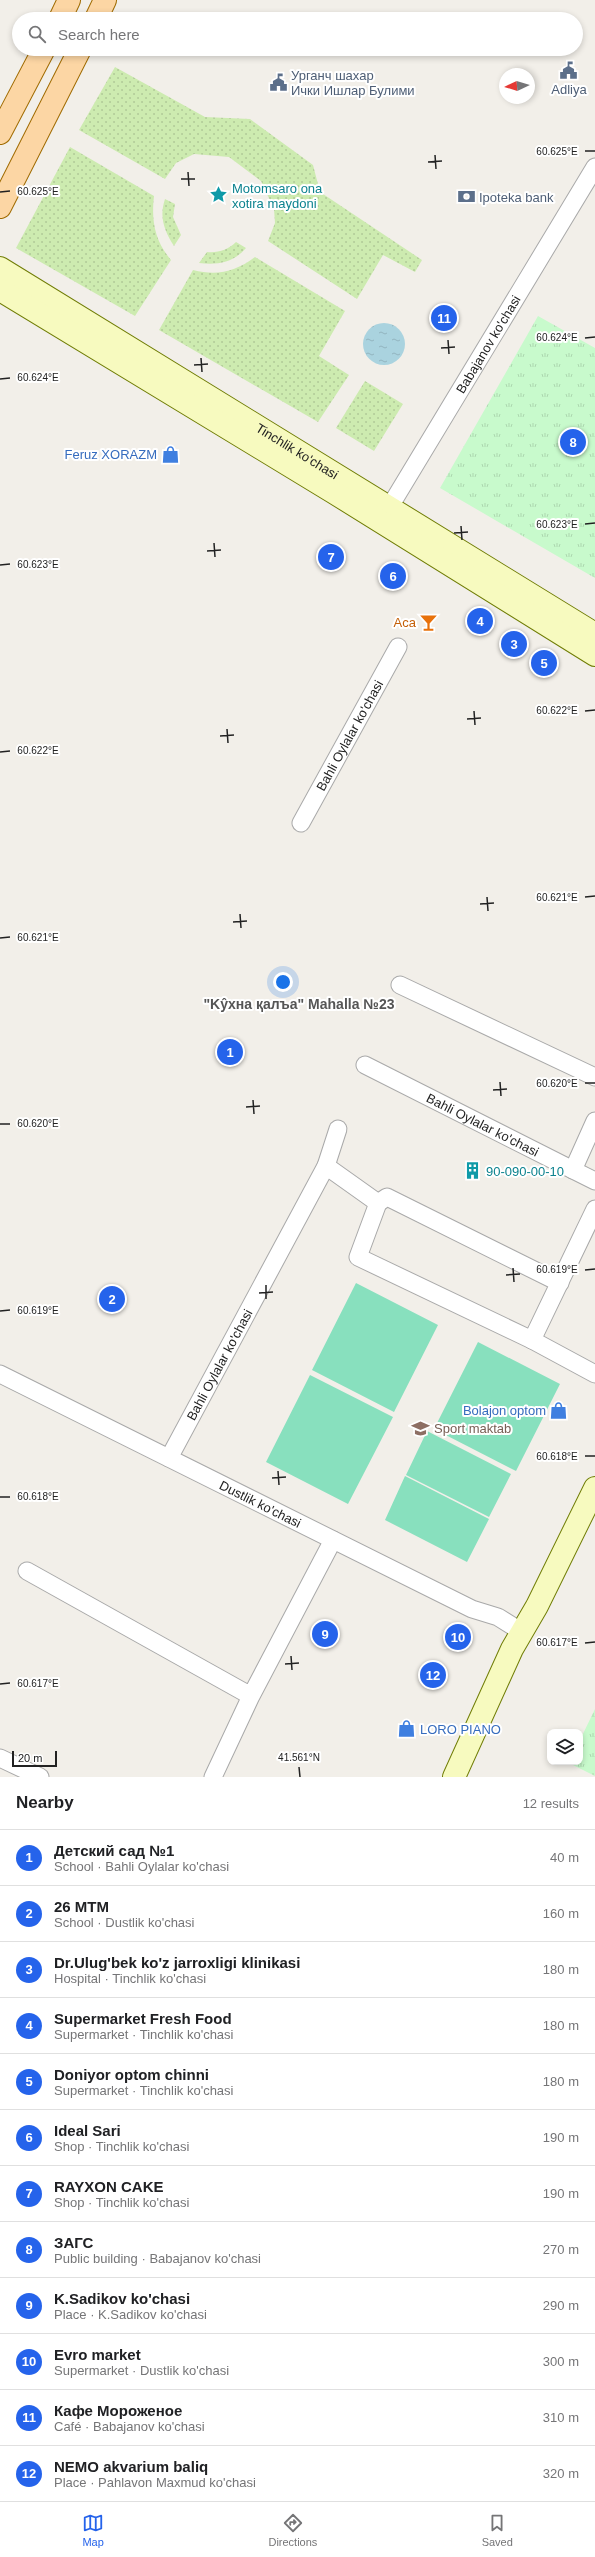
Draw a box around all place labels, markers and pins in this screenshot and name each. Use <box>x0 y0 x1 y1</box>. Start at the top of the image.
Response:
public building icon: Adliya <box>559 60 579 80</box>
place label: Урганч шахар Ички Ишлар Булими <box>291 68 415 98</box>
public building icon: Урганч шахар Ички Ишлар Булими <box>268 72 288 92</box>
place label: Adliya <box>551 82 587 97</box>
place label: Motomsaro ona xotira maydoni <box>232 181 323 211</box>
place icon: Motomsaro ona xotira maydoni <box>209 185 229 205</box>
bank icon: Ipoteka bank <box>456 187 476 207</box>
place label: Ipoteka bank <box>479 190 554 205</box>
pin: 11 <box>431 303 457 333</box>
pin: 8 <box>560 427 586 457</box>
shop icon: Feruz XORAZM <box>160 444 180 464</box>
place label: Feruz XORAZM <box>65 447 157 462</box>
pin: 7 <box>318 542 344 572</box>
pin: 6 <box>380 561 406 591</box>
pin: 4 <box>467 606 493 636</box>
bar icon: Аса <box>419 612 439 632</box>
place label: Аса <box>394 615 417 630</box>
pin: 3 <box>501 629 527 659</box>
pin: 5 <box>531 648 557 678</box>
pin: 1 <box>217 1037 243 1067</box>
building icon: 90-090-00-10 <box>463 1161 483 1181</box>
place label: 90-090-00-10 <box>486 1164 564 1179</box>
pin: 2 <box>99 1284 125 1314</box>
shop icon: Bolajon optom <box>549 1400 569 1420</box>
place label: Bolajon optom <box>463 1403 546 1418</box>
school or university icon: Sport maktab <box>411 1418 431 1438</box>
place label: Sport maktab <box>434 1421 511 1436</box>
pin: 9 <box>312 1619 338 1649</box>
pin: 10 <box>445 1622 471 1652</box>
pin: 12 <box>420 1660 446 1690</box>
shop icon: LORO PIANO <box>397 1719 417 1739</box>
place label: LORO PIANO <box>420 1722 501 1737</box>

